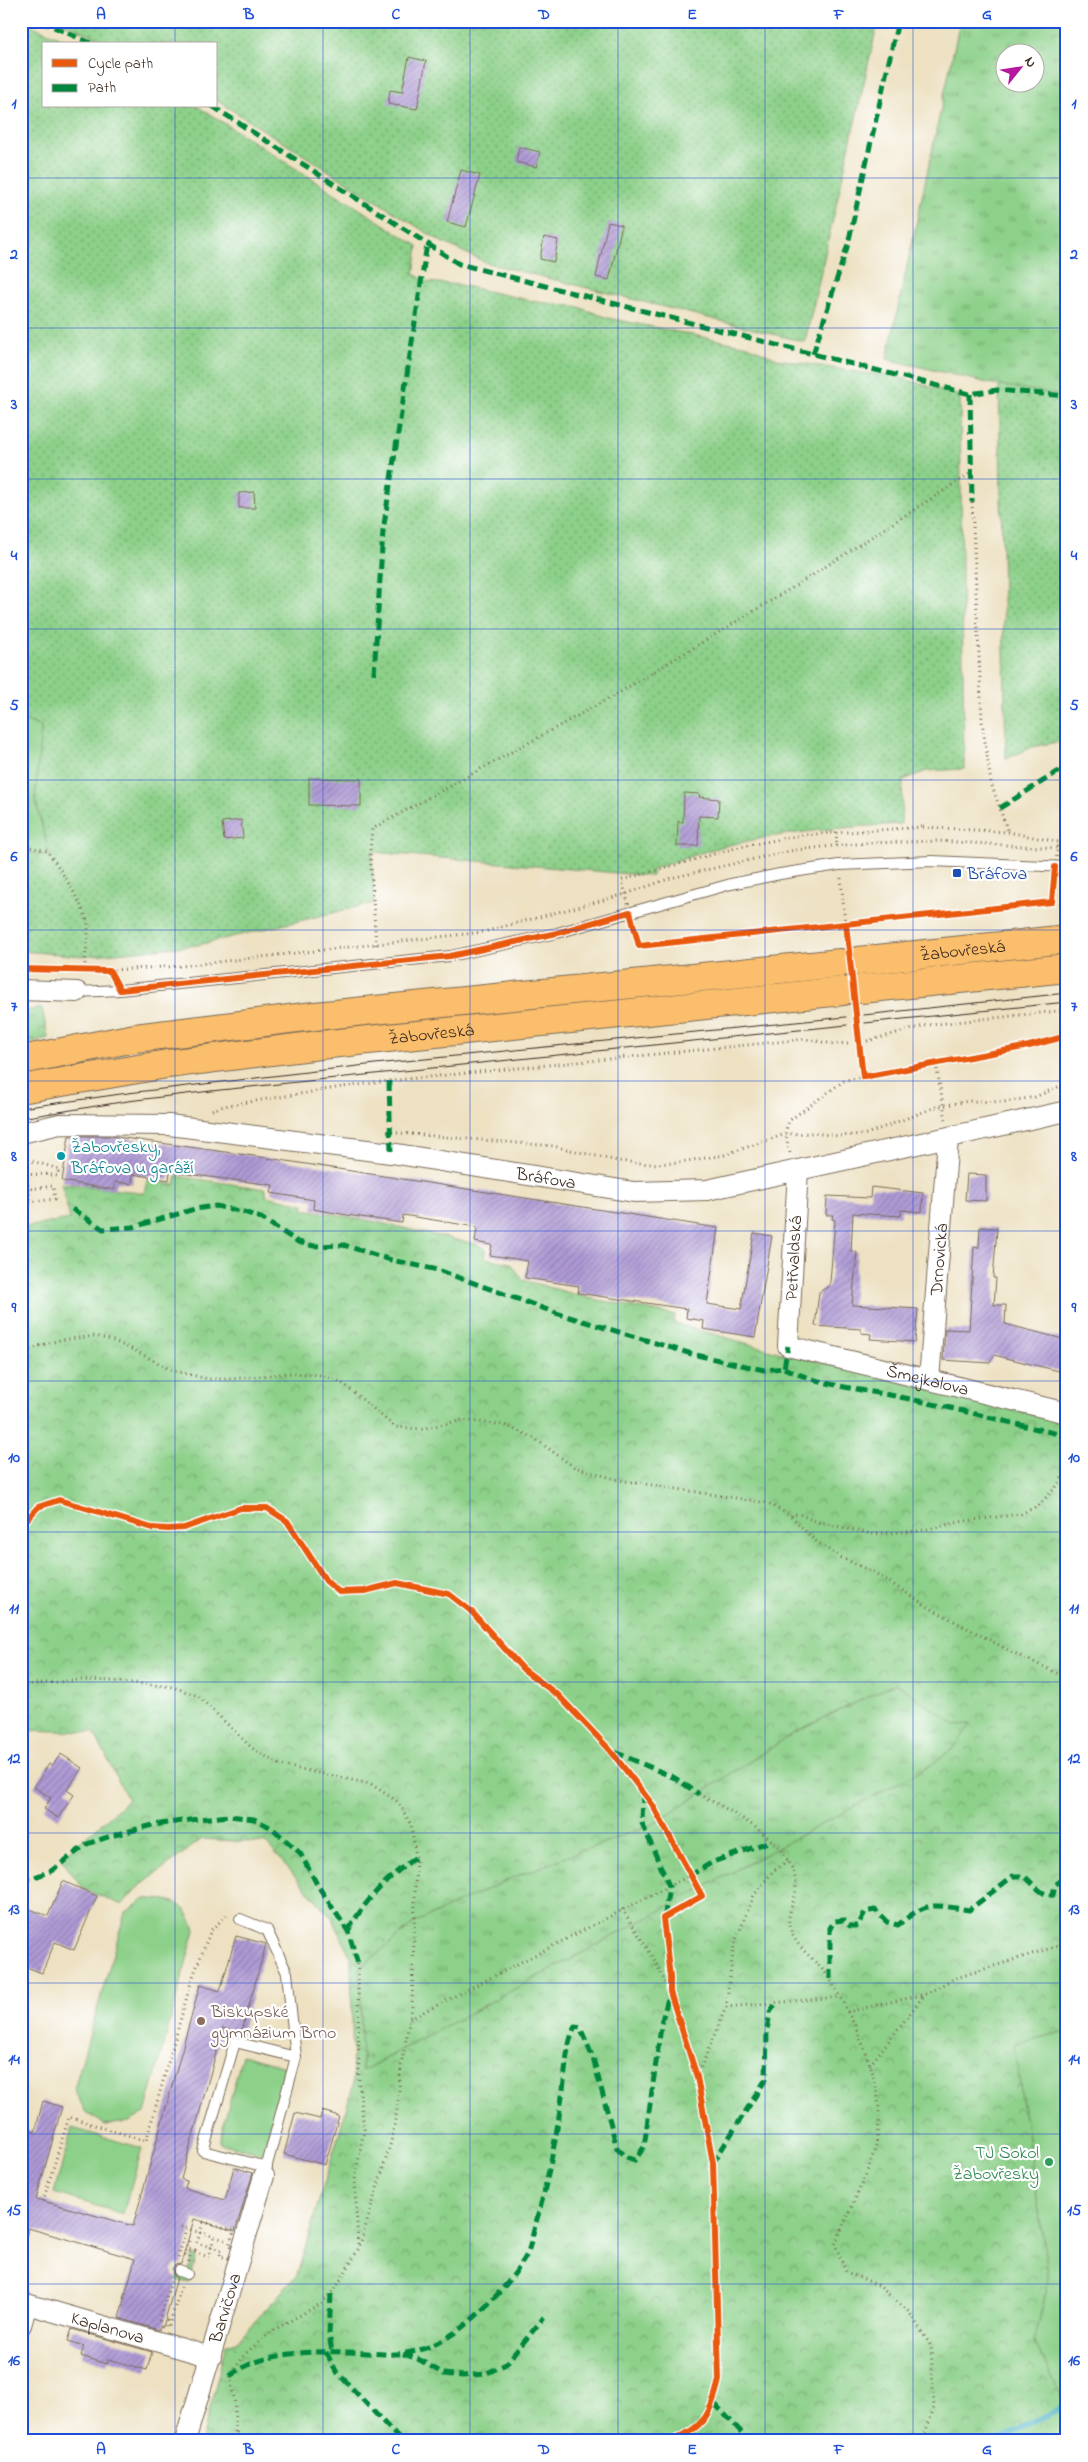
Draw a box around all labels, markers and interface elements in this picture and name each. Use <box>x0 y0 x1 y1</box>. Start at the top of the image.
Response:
text: A <box>96 3 106 27</box>
text: B <box>243 3 255 27</box>
text: C <box>392 3 401 27</box>
text: D <box>537 3 550 27</box>
text: E <box>687 3 697 27</box>
text: F <box>833 3 845 27</box>
text: G <box>982 3 992 27</box>
legend <box>42 42 218 108</box>
north arrow <box>996 42 1046 92</box>
text: Cycle path <box>88 53 153 76</box>
text: N <box>1019 53 1041 72</box>
text: Path <box>88 77 116 99</box>
text: 1 <box>11 92 17 116</box>
text: 1 <box>1071 92 1077 116</box>
text: 2 <box>9 243 18 267</box>
text: 2 <box>1069 243 1078 267</box>
text: 3 <box>10 393 18 417</box>
text: 3 <box>1070 393 1078 417</box>
text: 4 <box>10 544 18 568</box>
text: 4 <box>1070 544 1078 568</box>
text: 5 <box>9 694 19 718</box>
text: 5 <box>1069 694 1079 718</box>
text: 6 <box>9 845 18 869</box>
text: 6 <box>1069 845 1078 869</box>
place label: Bráfova <box>966 862 1027 888</box>
marker: Bráfova <box>951 867 963 879</box>
street label: Žabovřeská <box>919 935 1007 969</box>
text: 7 <box>11 995 18 1019</box>
text: 7 <box>1071 995 1078 1019</box>
street label: Žabovřeská <box>387 1018 475 1053</box>
place label: Žabovřesky, Bráfova u garáží <box>70 1135 194 1183</box>
text: 8 <box>10 1145 17 1169</box>
text: 8 <box>1070 1145 1077 1169</box>
marker: Žabovřesky, Bráfova u garáží <box>55 1150 67 1162</box>
street label: Bráfova <box>513 1162 578 1197</box>
street label: Petřvaldská <box>780 1215 810 1301</box>
street label: Drnovická <box>925 1222 956 1298</box>
text: 9 <box>11 1296 17 1320</box>
text: 9 <box>1071 1296 1077 1320</box>
street label: Šmejkalova <box>883 1359 971 1404</box>
text: 10 <box>8 1446 20 1470</box>
text: 10 <box>1068 1446 1080 1470</box>
text: 11 <box>9 1597 20 1621</box>
text: 11 <box>1069 1597 1080 1621</box>
text: 12 <box>7 1747 21 1771</box>
text: 12 <box>1067 1747 1081 1771</box>
text: 13 <box>8 1898 20 1922</box>
text: 13 <box>1068 1898 1080 1922</box>
place label: Biskupské gymnázium Brno <box>210 2000 336 2048</box>
marker: Biskupské gymnázium Brno <box>195 2015 207 2027</box>
text: 14 <box>8 2048 20 2072</box>
text: 14 <box>1068 2048 1080 2072</box>
place label: TJ Sokol Žabovřesky <box>953 2141 1039 2188</box>
marker: TJ Sokol Žabovřesky <box>1043 2156 1055 2168</box>
text: 15 <box>7 2199 22 2223</box>
text: 15 <box>1067 2199 1082 2223</box>
street label: Barvičova <box>204 2270 249 2347</box>
street label: Kaplanova <box>67 2306 147 2352</box>
text: 16 <box>8 2349 21 2373</box>
text: 16 <box>1068 2349 1081 2373</box>
text: A <box>96 2438 106 2462</box>
text: B <box>243 2438 255 2462</box>
text: C <box>392 2438 401 2462</box>
text: D <box>537 2438 550 2462</box>
text: E <box>687 2438 697 2462</box>
text: F <box>833 2438 845 2462</box>
text: G <box>982 2438 992 2462</box>

